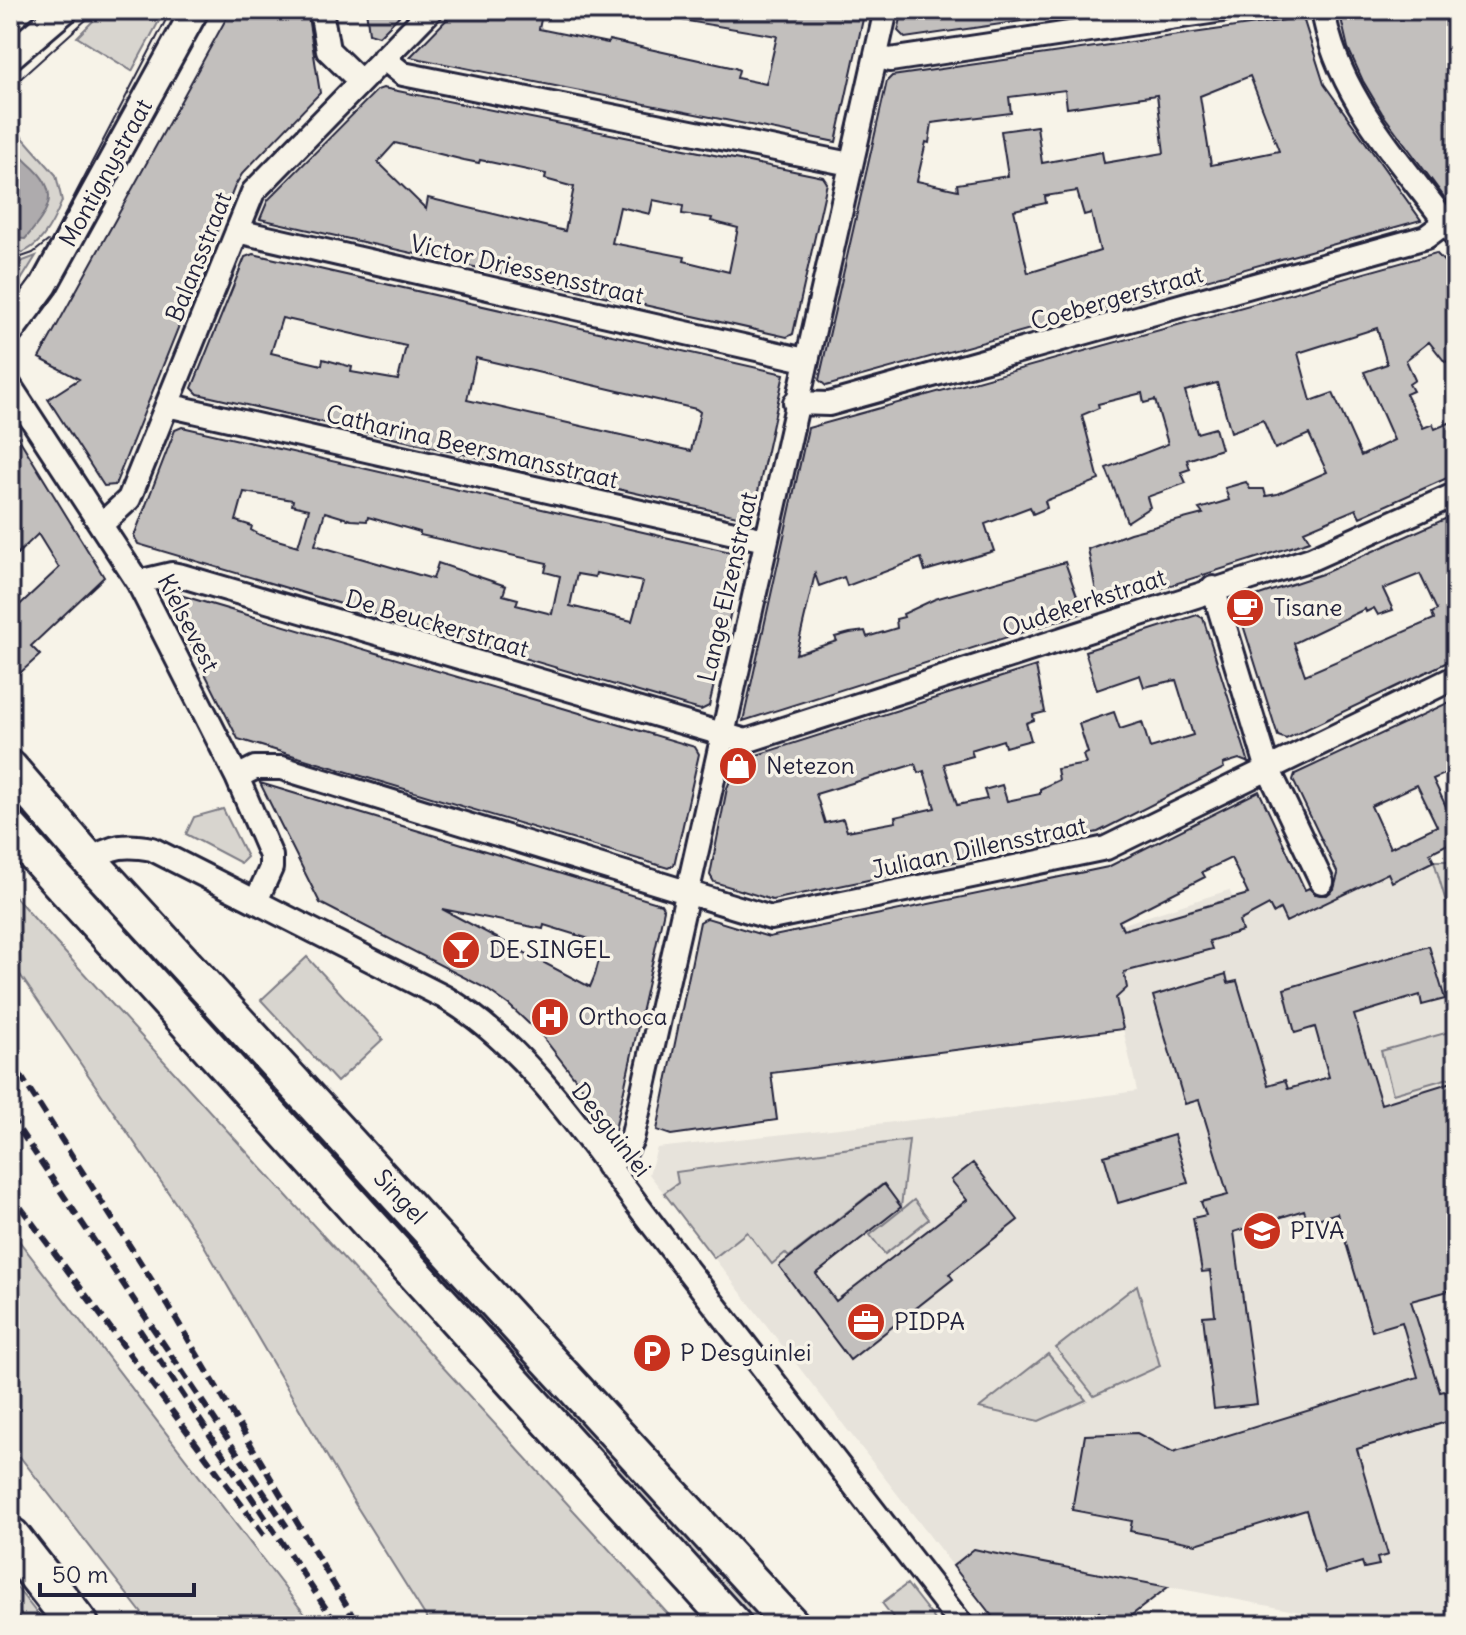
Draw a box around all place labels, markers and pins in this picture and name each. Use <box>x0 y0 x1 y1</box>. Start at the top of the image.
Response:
cafe icon: Tisane <box>1224 587 1266 629</box>
place label: Tisane <box>1273 592 1342 622</box>
shop icon: Netezon <box>717 745 759 787</box>
place label: Netezon <box>766 750 855 780</box>
bar icon: DE SINGEL <box>440 929 482 971</box>
place label: DE SINGEL <box>489 934 611 964</box>
hospital icon: Orthoca <box>529 996 571 1038</box>
place label: Orthoca <box>578 1001 668 1031</box>
school or university icon: PIVA <box>1241 1210 1283 1252</box>
place label: PIVA <box>1290 1215 1344 1245</box>
office icon: PIDPA <box>845 1301 887 1343</box>
place label: PIDPA <box>894 1306 965 1336</box>
parking icon: P Desguinlei <box>631 1332 673 1374</box>
place label: P Desguinlei <box>680 1337 811 1367</box>

